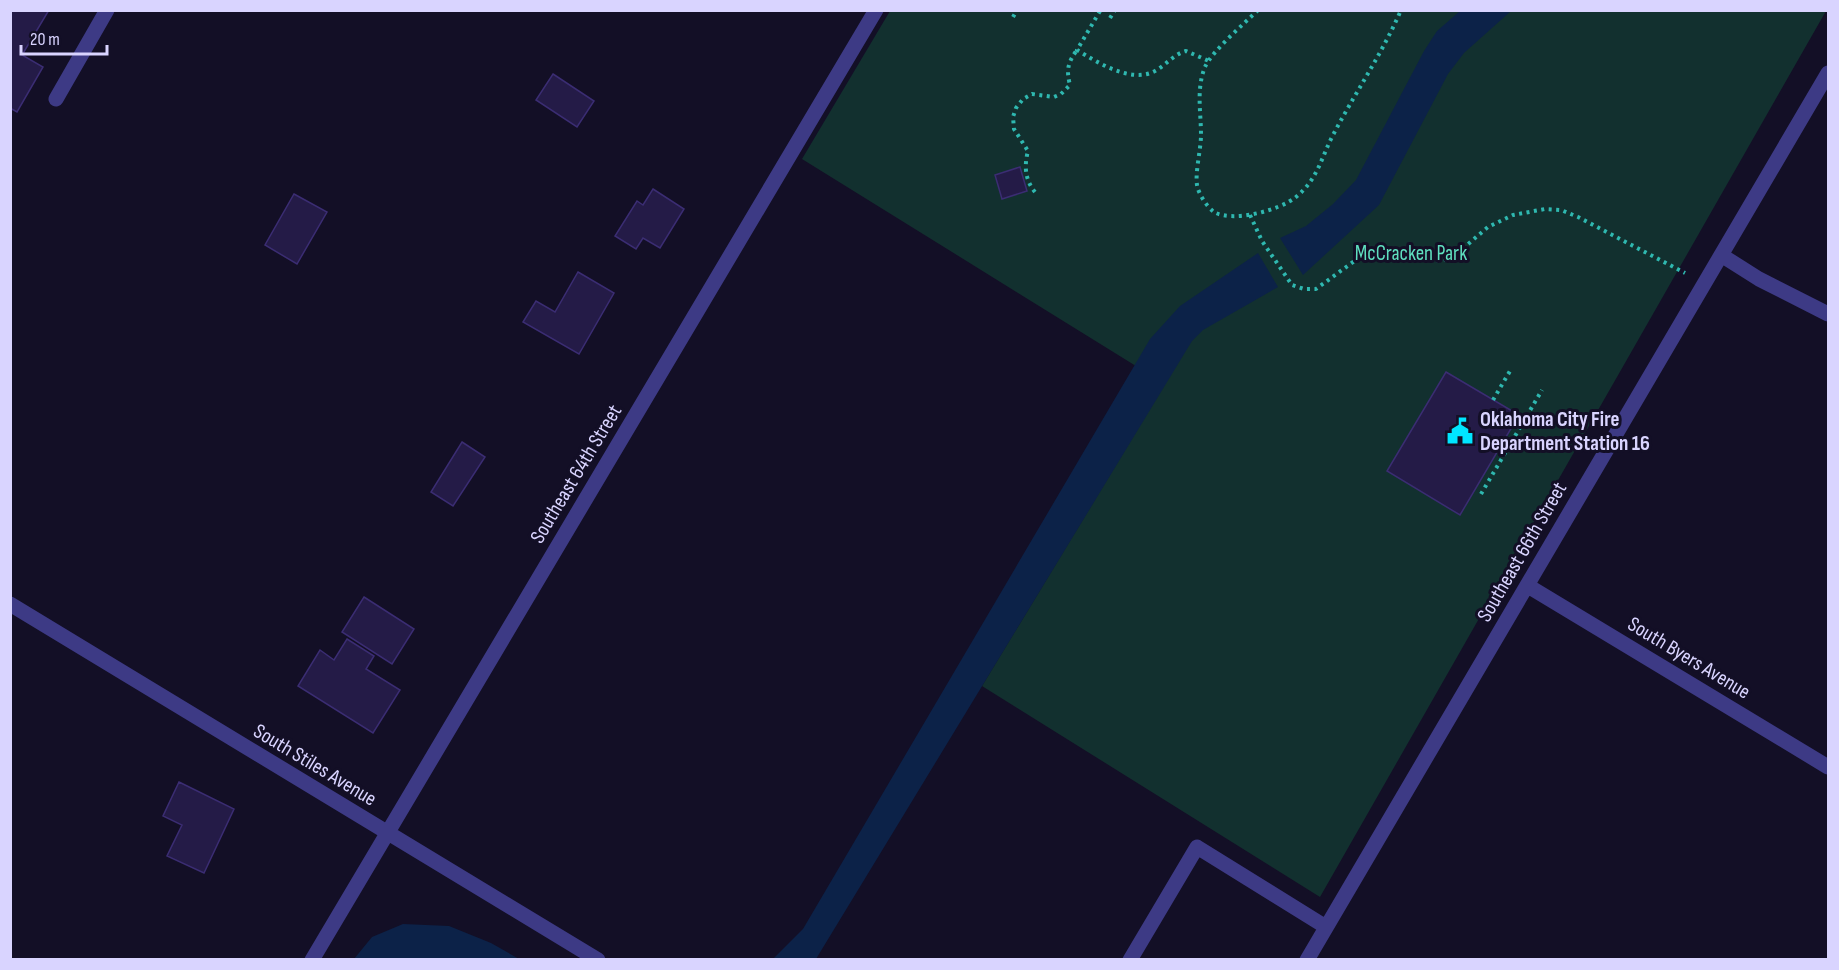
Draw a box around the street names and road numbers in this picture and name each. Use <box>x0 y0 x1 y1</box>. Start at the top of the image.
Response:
street label: Southeast 64th Street <box>525 400 627 548</box>
street label: Southeast 66th Street <box>1472 478 1572 626</box>
street label: South Byers Avenue <box>1623 612 1755 704</box>
street label: South Stiles Avenue <box>249 718 381 812</box>

